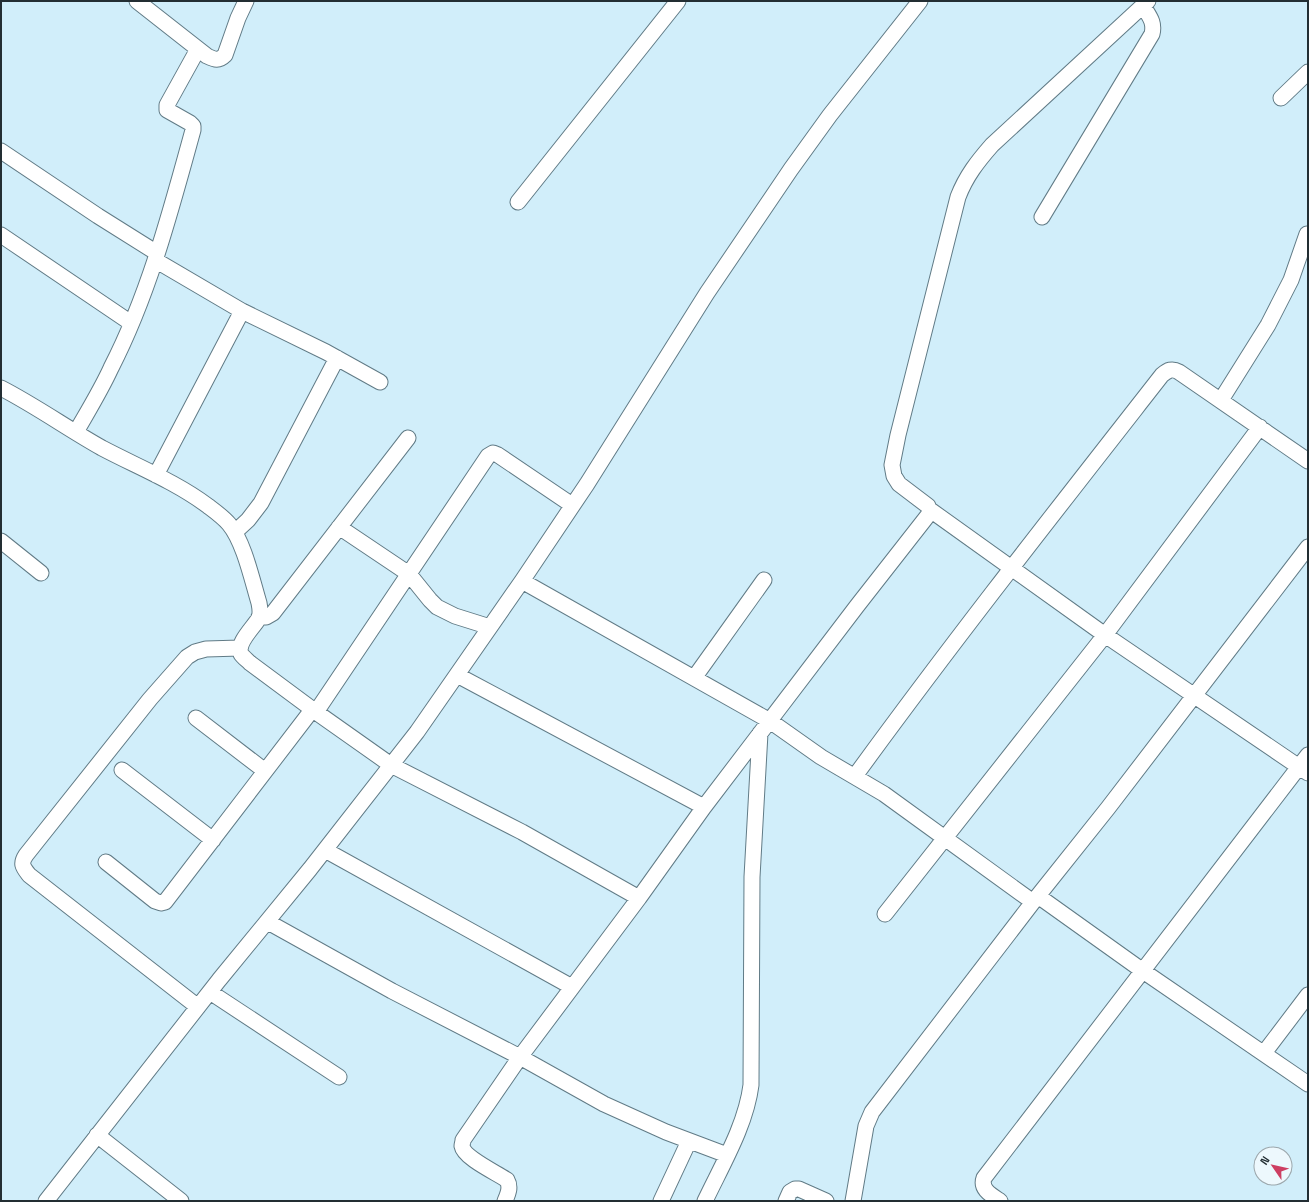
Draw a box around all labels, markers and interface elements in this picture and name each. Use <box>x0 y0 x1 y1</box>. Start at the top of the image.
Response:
north arrow <box>1253 1146 1293 1186</box>
text: N <box>1257 1153 1273 1167</box>

